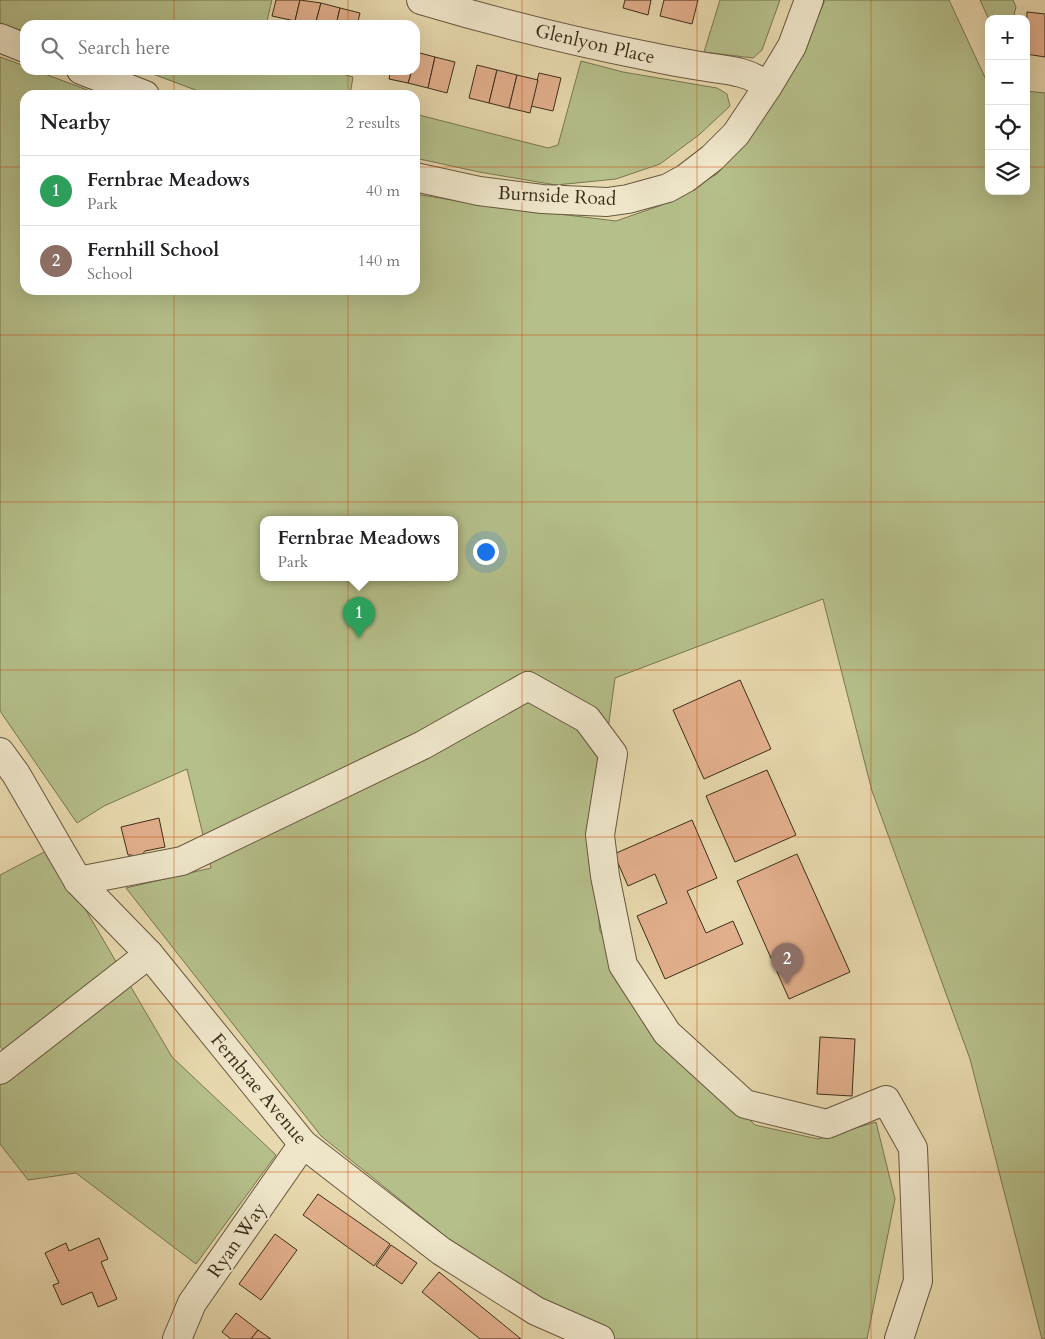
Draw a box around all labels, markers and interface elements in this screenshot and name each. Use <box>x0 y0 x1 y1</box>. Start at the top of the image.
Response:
map controls <box>985 15 1030 195</box>
button: + <box>985 15 1030 60</box>
street label: Glenlyon Place <box>533 18 657 70</box>
search box <box>20 20 420 75</box>
icon: search <box>38 34 66 62</box>
text: Search here <box>78 35 170 61</box>
button: − <box>985 60 1030 105</box>
button: locate <box>985 105 1030 150</box>
text: Nearby <box>40 108 111 137</box>
text: 2 results <box>346 112 400 134</box>
button: layers <box>985 150 1030 195</box>
text: Fernbrae Meadows <box>87 167 250 193</box>
text: 1 <box>52 180 60 202</box>
text: 40 m <box>366 180 400 202</box>
street label: Burnside Road <box>497 180 617 212</box>
text: Park <box>87 193 118 215</box>
text: Fernhill School <box>87 237 219 263</box>
text: 2 <box>52 250 60 272</box>
text: 140 m <box>358 250 400 272</box>
text: School <box>87 263 132 285</box>
popup <box>260 516 458 581</box>
text: Fernbrae Meadows <box>278 525 440 551</box>
your location <box>473 539 499 565</box>
text: Park <box>278 551 308 573</box>
pin: 1 <box>343 597 375 638</box>
pin: 2 <box>771 943 803 984</box>
street label: Fernbrae Avenue <box>205 1028 313 1150</box>
street label: Ryan Way <box>202 1197 272 1283</box>

